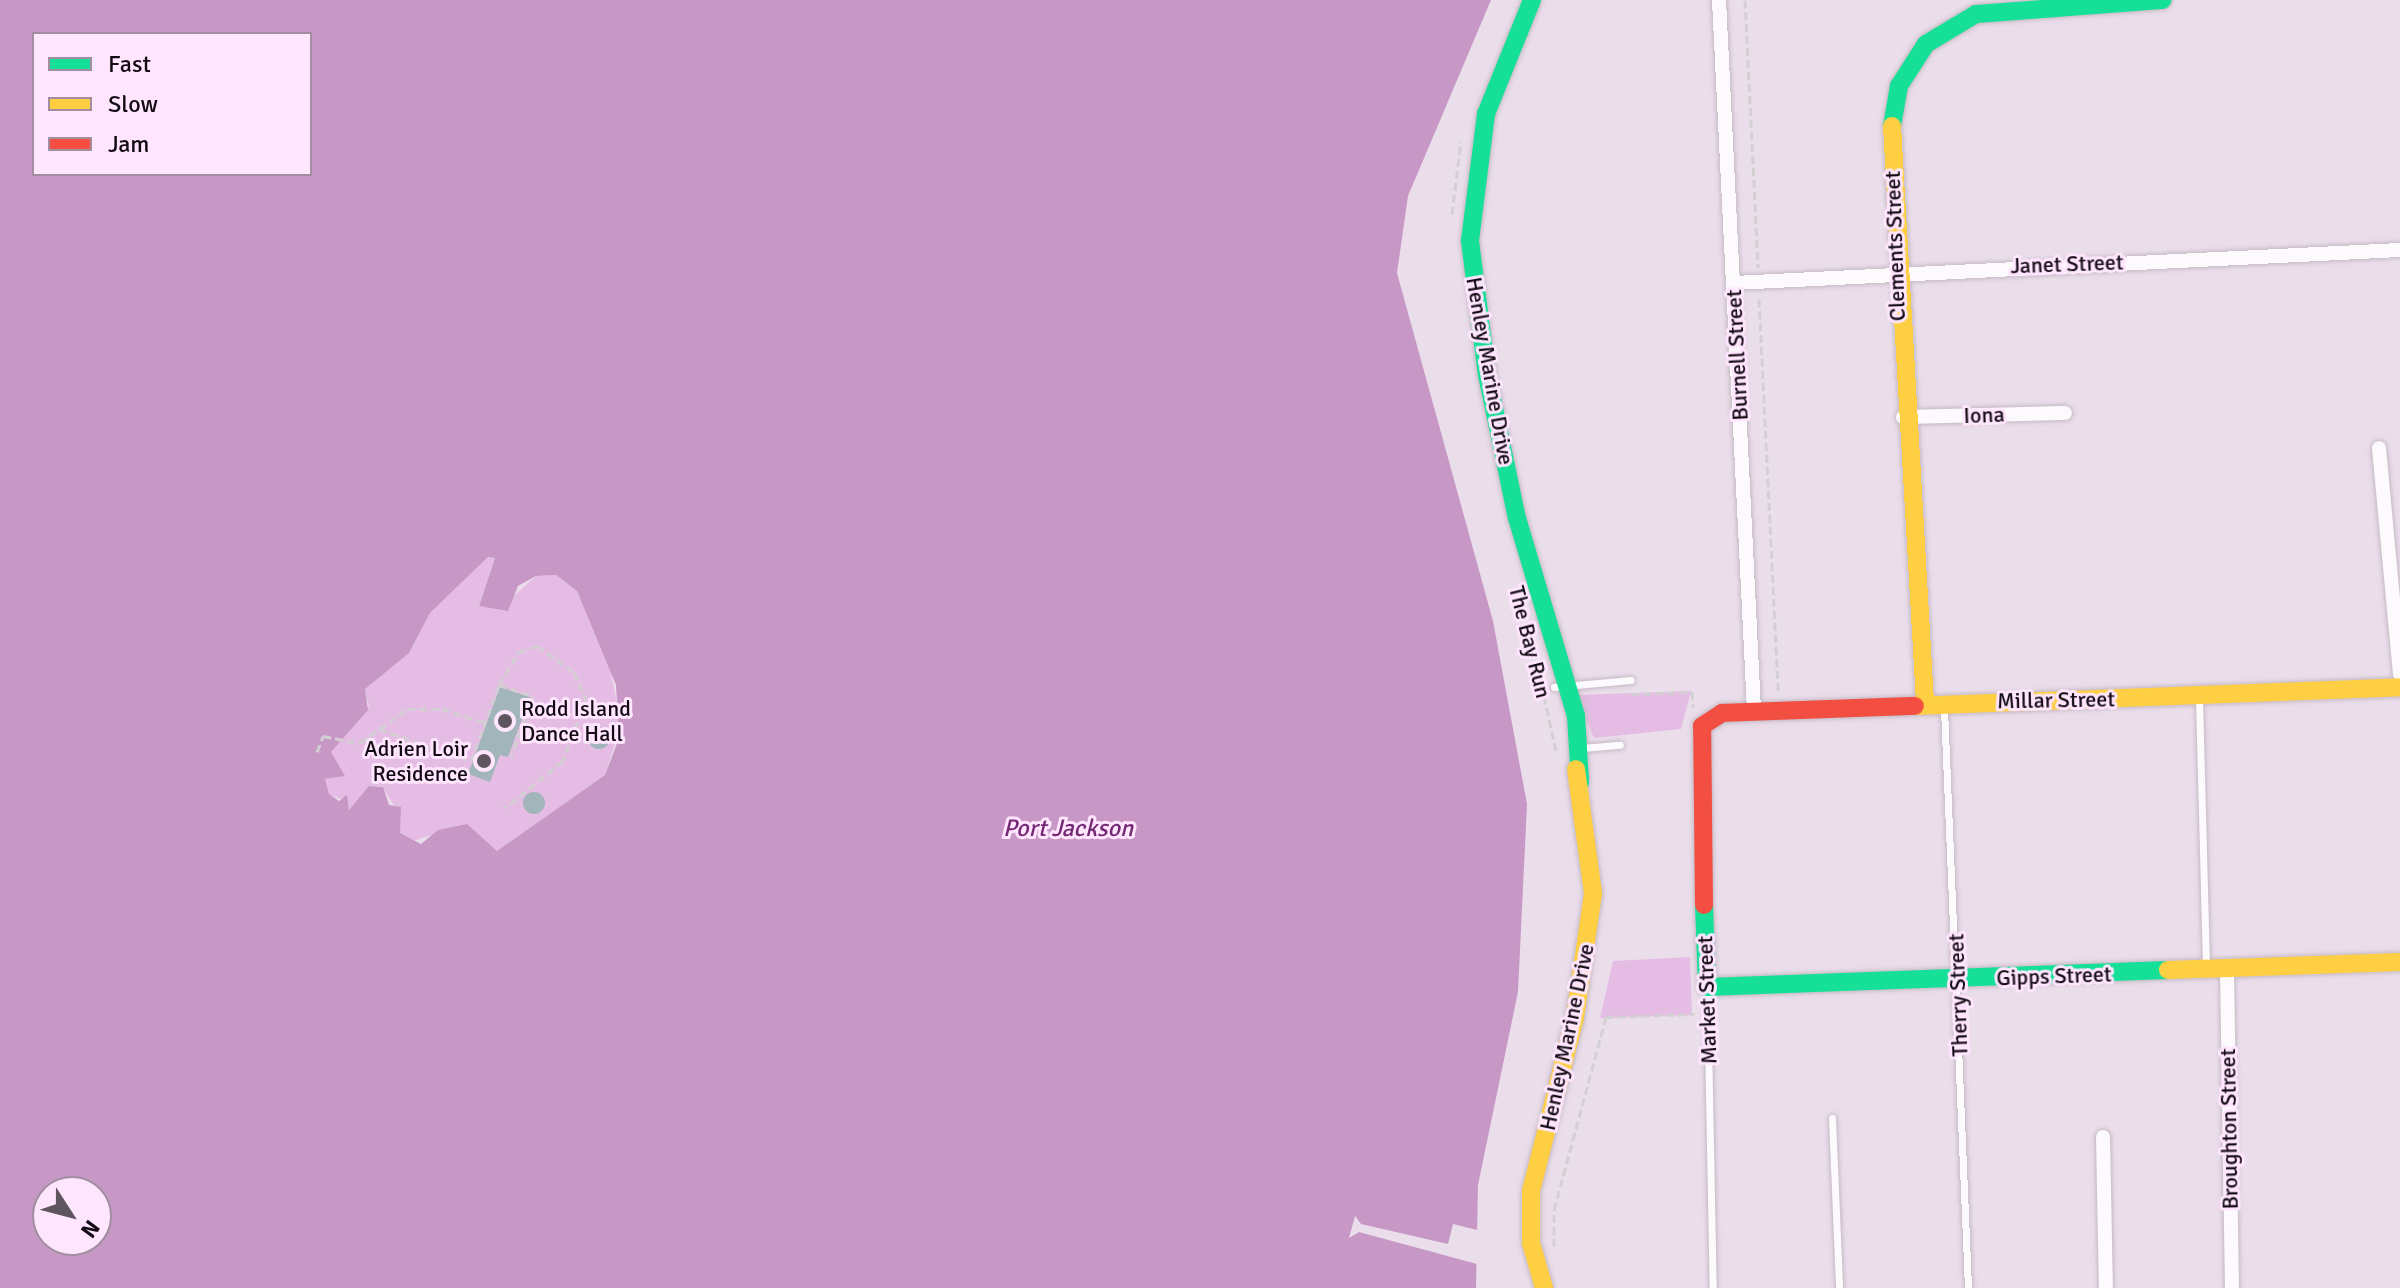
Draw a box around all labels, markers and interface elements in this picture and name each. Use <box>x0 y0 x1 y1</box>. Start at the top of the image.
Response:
legend <box>32 32 312 176</box>
text: Fast <box>108 49 151 79</box>
text: Slow <box>108 89 158 119</box>
text: Jam <box>108 129 149 159</box>
street label: Clements Street <box>1879 170 1911 322</box>
street label: Janet Street <box>2010 249 2124 279</box>
street label: Henley Marine Drive <box>1460 275 1520 467</box>
street label: Burnell Street <box>1720 289 1754 421</box>
street label: Iona <box>1963 401 2005 429</box>
street label: The Bay Run <box>1503 583 1557 701</box>
street label: Millar Street <box>1997 686 2115 714</box>
place label: Rodd Island Dance Hall <box>521 695 631 746</box>
marker: Rodd Island Dance Hall <box>496 712 514 730</box>
place label: Adrien Loir Residence <box>364 735 468 786</box>
marker: Adrien Loir Residence <box>475 752 493 770</box>
water label: Port Jackson <box>1003 815 1133 843</box>
street label: Therry Street <box>1943 933 1973 1057</box>
street label: Market Street <box>1692 935 1722 1065</box>
street label: Henley Marine Drive <box>1534 941 1600 1133</box>
street label: Gipps Street <box>1996 961 2112 991</box>
street label: Broughton Street <box>2214 1048 2244 1210</box>
north arrow <box>32 1176 112 1256</box>
text: N <box>75 1215 106 1243</box>

